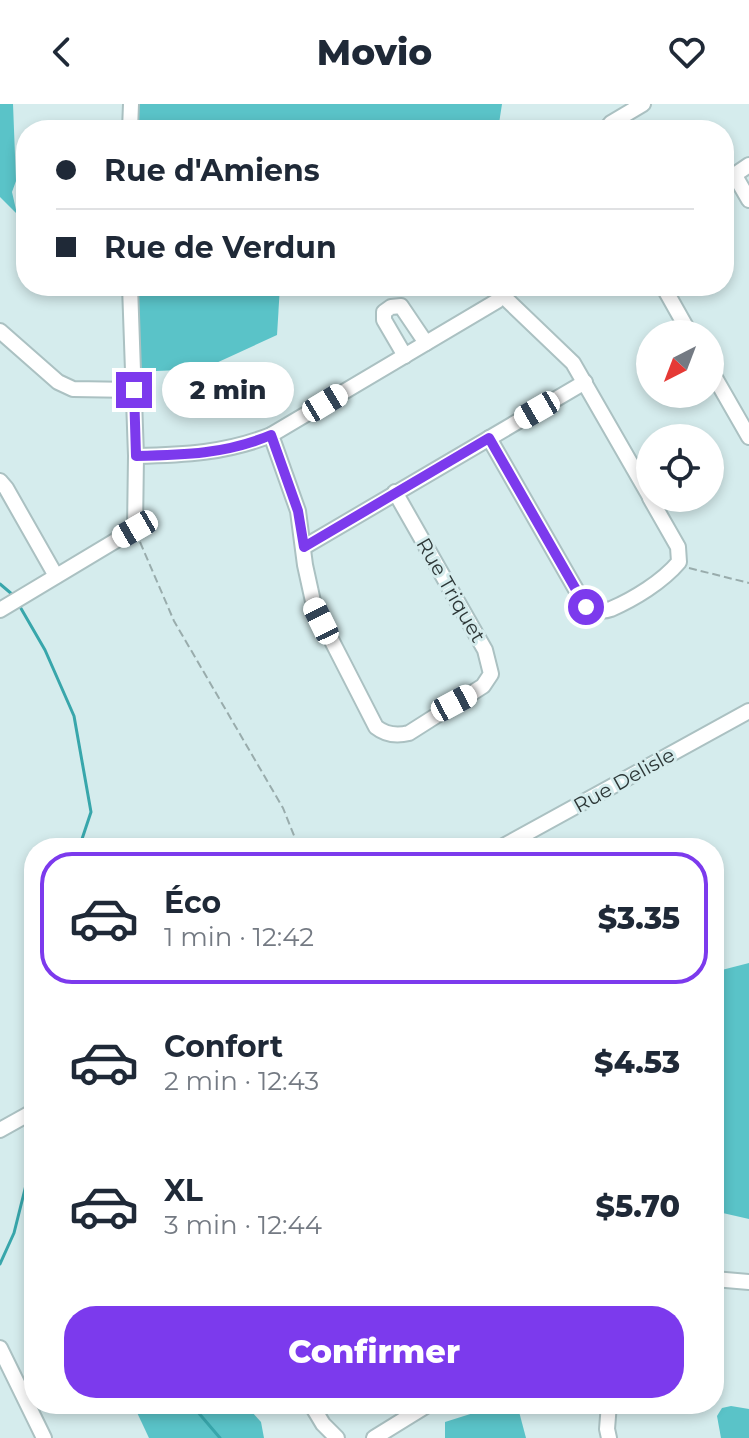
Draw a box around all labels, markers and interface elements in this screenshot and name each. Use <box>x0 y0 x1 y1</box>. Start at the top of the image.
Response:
icon: back <box>40 30 84 74</box>
text: Movio <box>317 30 432 74</box>
icon: heart <box>665 30 709 74</box>
text: Rue d'Amiens <box>104 152 320 189</box>
text: Rue de Verdun <box>104 229 337 266</box>
north arrow <box>636 320 724 408</box>
map controls <box>636 320 724 512</box>
callout: 2 min <box>162 362 294 418</box>
route end <box>116 372 152 408</box>
text: 2 min <box>190 374 266 406</box>
car <box>298 380 352 426</box>
car <box>510 388 564 432</box>
button: locate <box>636 424 724 512</box>
car <box>108 507 162 551</box>
street label: Rue Triquet <box>411 533 491 647</box>
route start <box>568 589 604 625</box>
car <box>300 594 342 648</box>
car <box>427 681 481 725</box>
street label: Rue Delisle <box>569 742 679 818</box>
icon: car <box>68 882 140 954</box>
text: Éco <box>164 884 221 921</box>
text: $3.35 <box>598 900 680 937</box>
text: 1 min · 12:42 <box>164 921 314 953</box>
icon: car <box>68 1026 140 1098</box>
text: Confort <box>164 1028 283 1065</box>
text: $4.53 <box>594 1044 680 1081</box>
text: 2 min · 12:43 <box>164 1065 319 1097</box>
icon: car <box>68 1170 140 1242</box>
text: XL <box>164 1172 203 1209</box>
text: $5.70 <box>596 1188 680 1225</box>
text: 3 min · 12:44 <box>164 1209 322 1241</box>
button: Confirmer <box>64 1306 684 1398</box>

